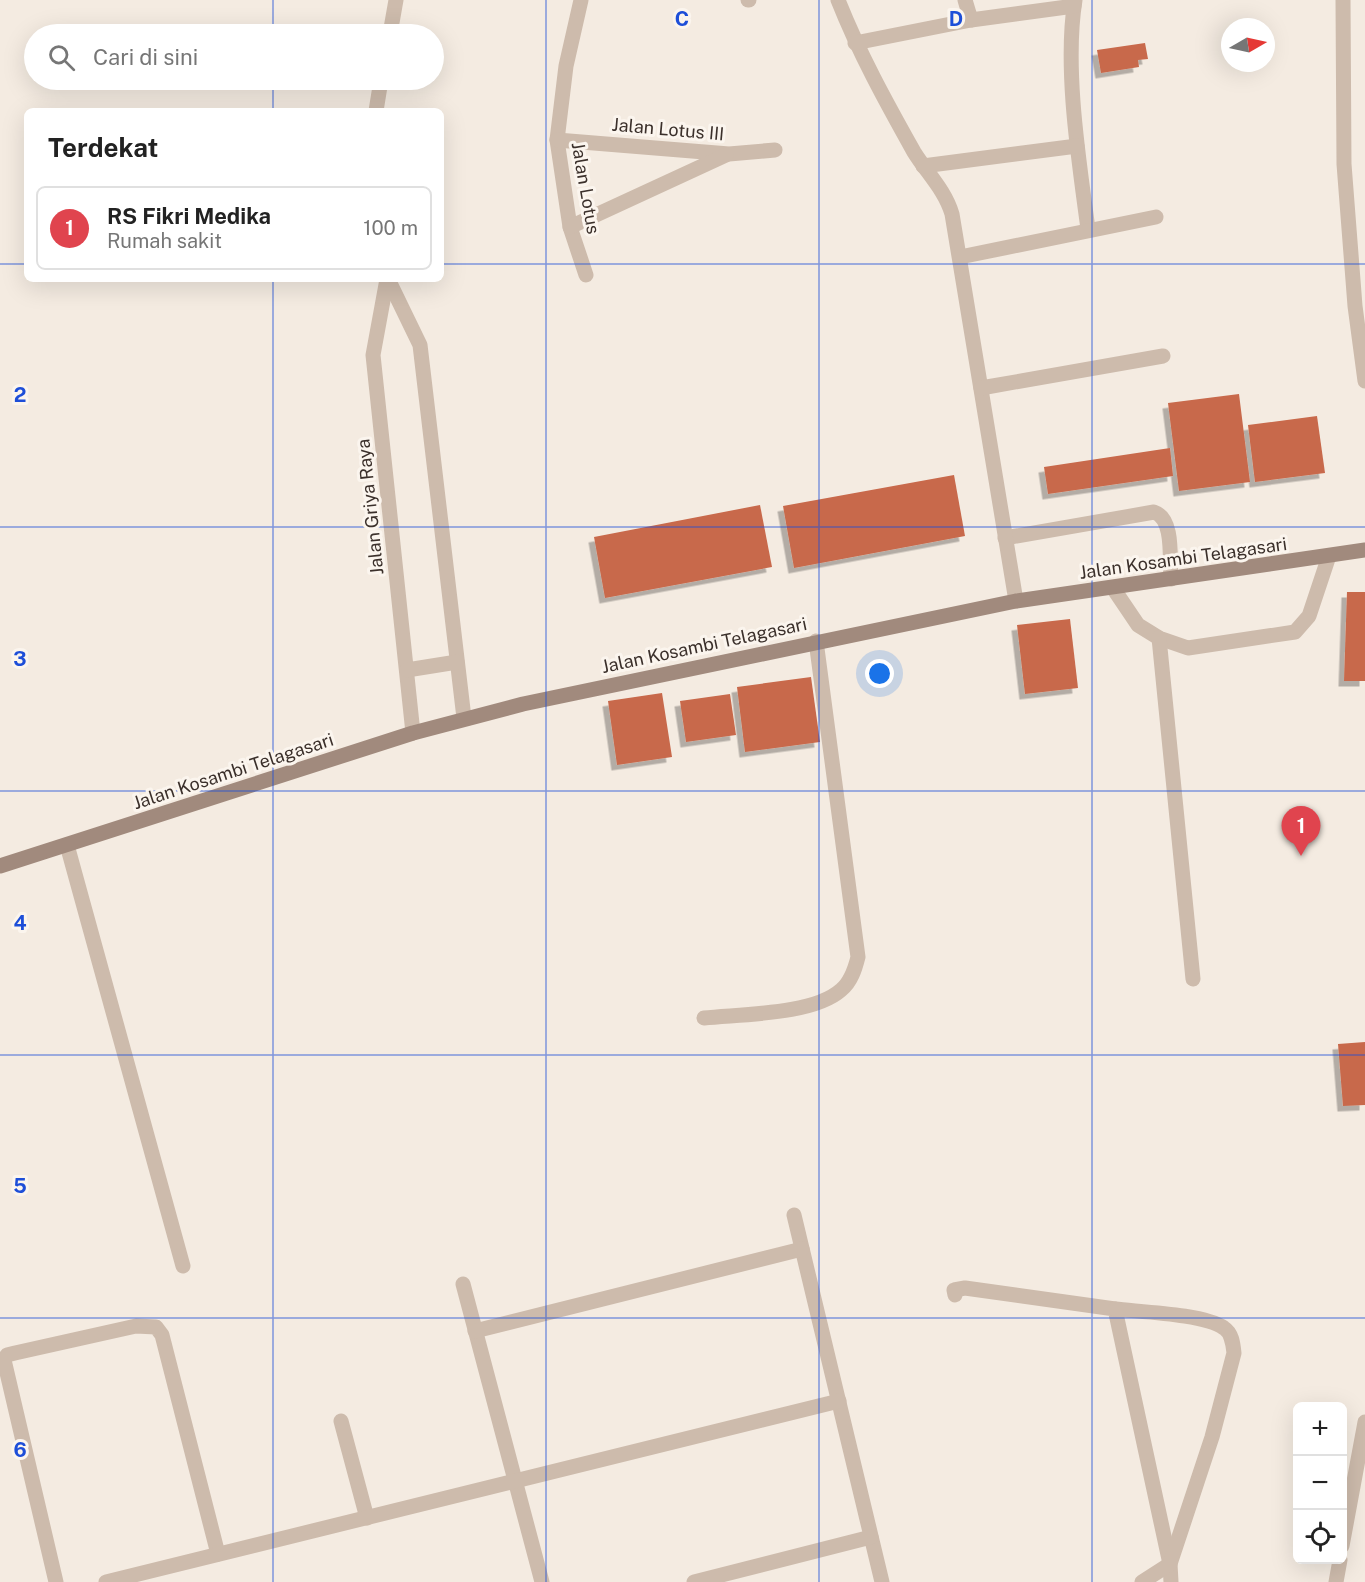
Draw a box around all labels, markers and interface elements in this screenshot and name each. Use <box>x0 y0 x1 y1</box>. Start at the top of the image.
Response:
text: C <box>675 7 689 31</box>
text: D <box>949 7 963 31</box>
north arrow <box>1221 18 1275 72</box>
search box <box>24 24 444 90</box>
icon: search <box>45 41 78 74</box>
text: Cari di sini <box>93 44 198 70</box>
street label: Jalan Lotus III <box>611 114 725 144</box>
text: Terdekat <box>48 132 158 163</box>
street label: Jalan Lotus <box>568 140 604 236</box>
text: RS Fikri Medika <box>107 203 271 229</box>
text: 1 <box>65 216 74 240</box>
text: 100 m <box>363 216 418 240</box>
text: Rumah sakit <box>107 229 222 253</box>
text: 2 <box>14 383 26 407</box>
street label: Jalan Griya Raya <box>352 438 388 576</box>
street label: Jalan Kosambi Telagasari <box>1078 533 1288 583</box>
street label: Jalan Kosambi Telagasari <box>599 613 809 677</box>
text: 3 <box>13 647 27 671</box>
your location <box>865 659 894 688</box>
street label: Jalan Kosambi Telagasari <box>130 729 336 813</box>
pin: 1 <box>1282 806 1320 856</box>
text: 4 <box>13 911 27 935</box>
text: 5 <box>13 1174 27 1198</box>
map controls <box>1293 1402 1347 1564</box>
button: + <box>1293 1402 1347 1456</box>
text: 6 <box>13 1438 27 1462</box>
button: − <box>1293 1456 1347 1510</box>
button: locate <box>1293 1510 1347 1564</box>

